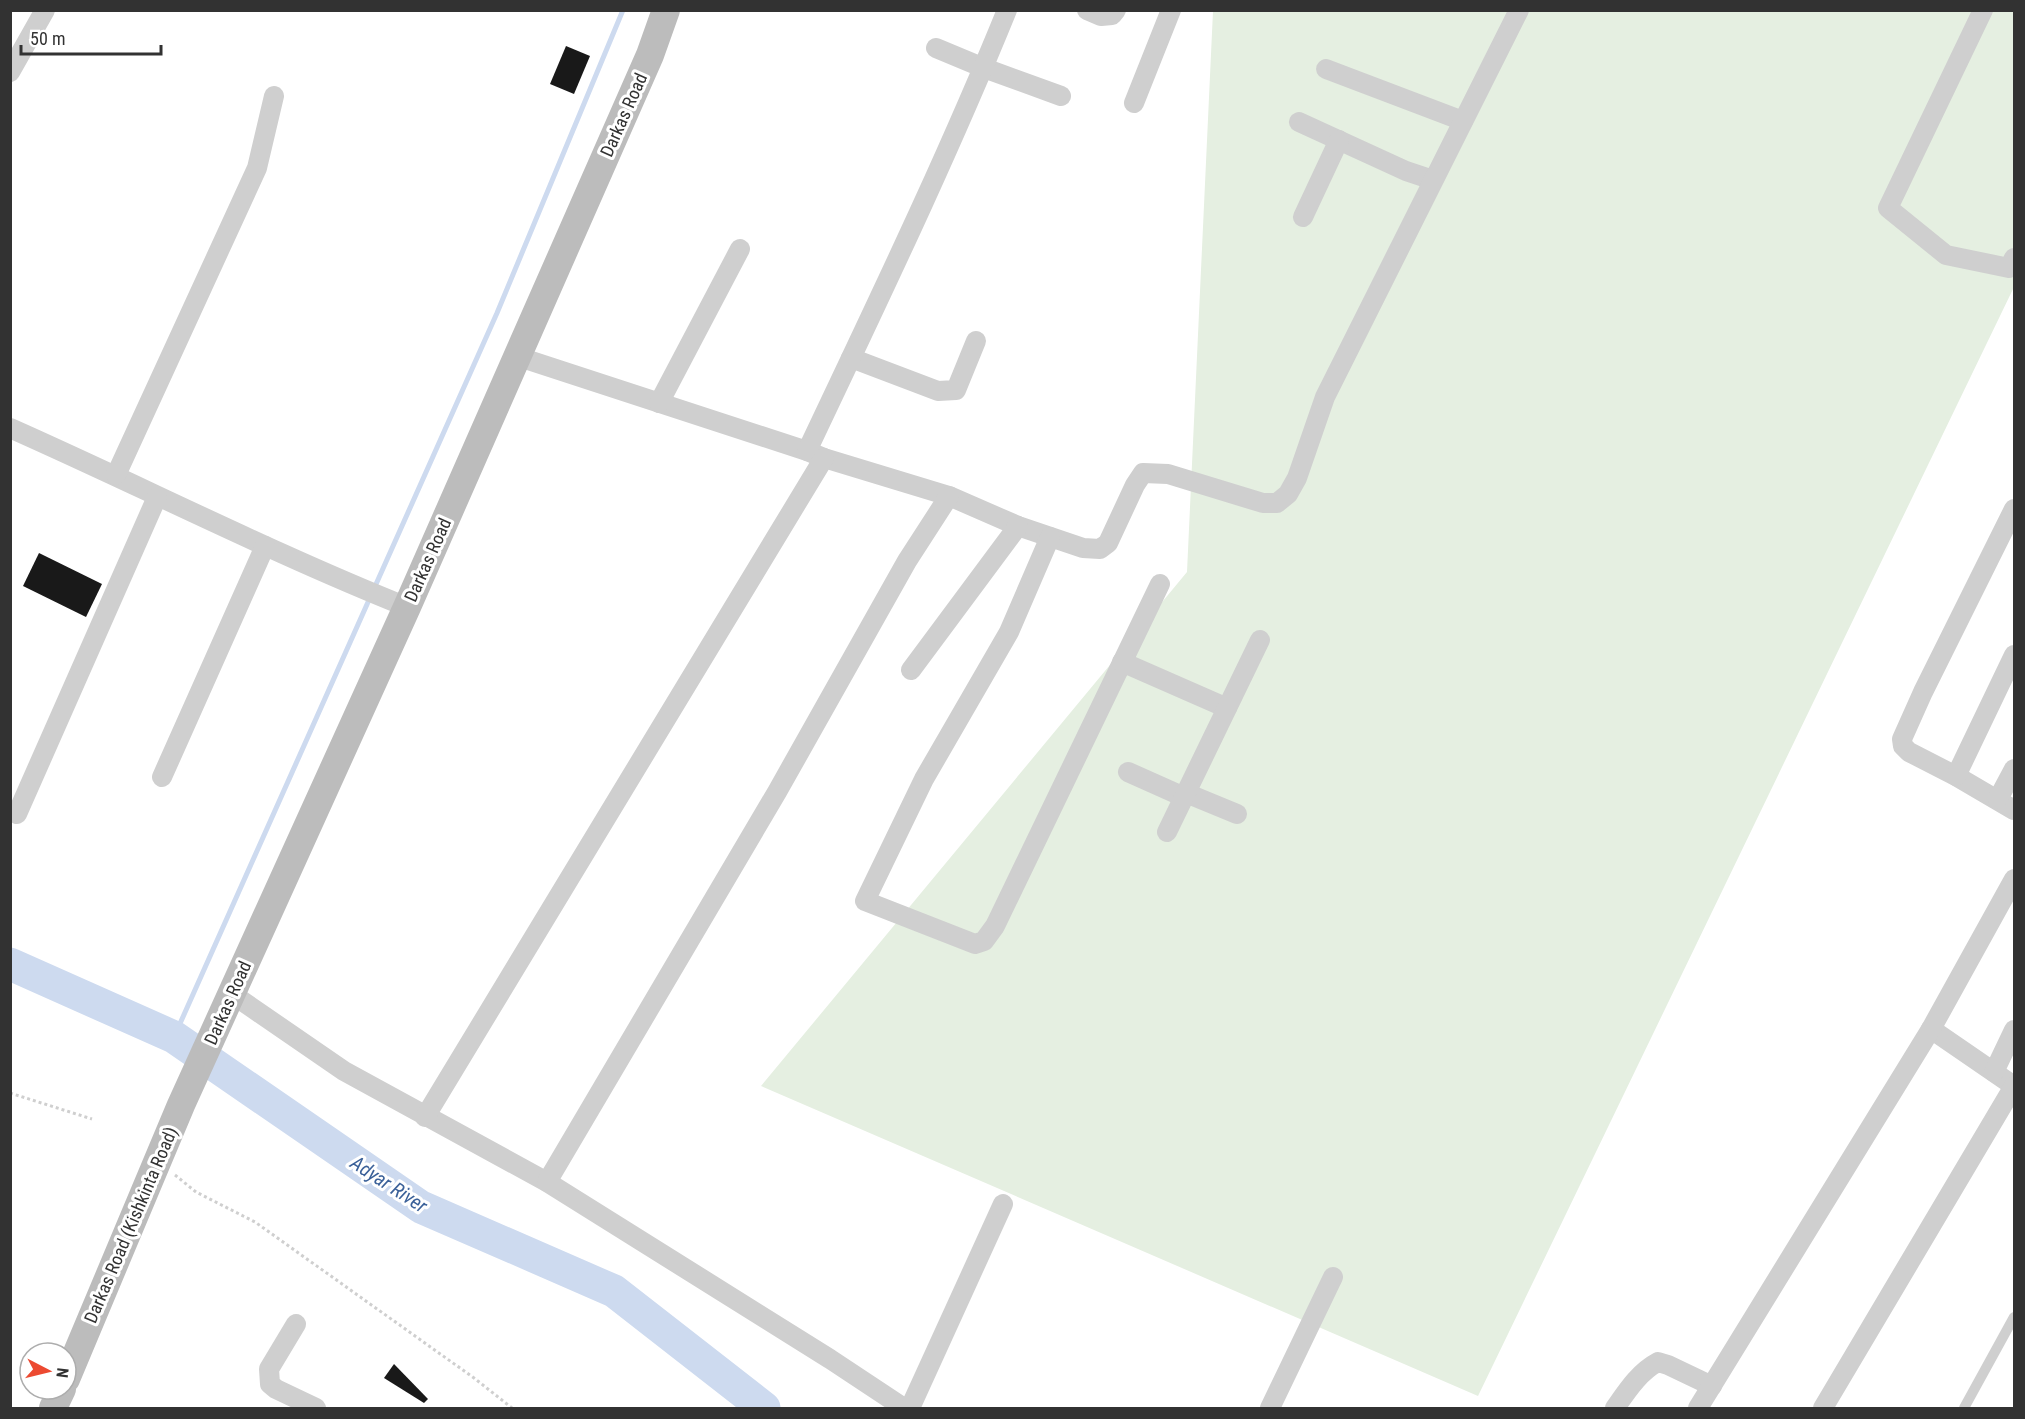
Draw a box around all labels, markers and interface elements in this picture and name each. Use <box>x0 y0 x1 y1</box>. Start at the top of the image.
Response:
scale bar <box>21 18 160 56</box>
text: 50 m <box>30 28 65 49</box>
street label: Darkas Road <box>596 70 651 160</box>
street label: Darkas Road <box>400 515 455 605</box>
street label: Darkas Road <box>200 958 255 1048</box>
street label: Darkas Road (Kishkinta Road) <box>80 1124 182 1326</box>
water label: Adyar River <box>345 1150 433 1218</box>
north arrow <box>18 1341 78 1401</box>
text: N <box>52 1367 72 1379</box>

